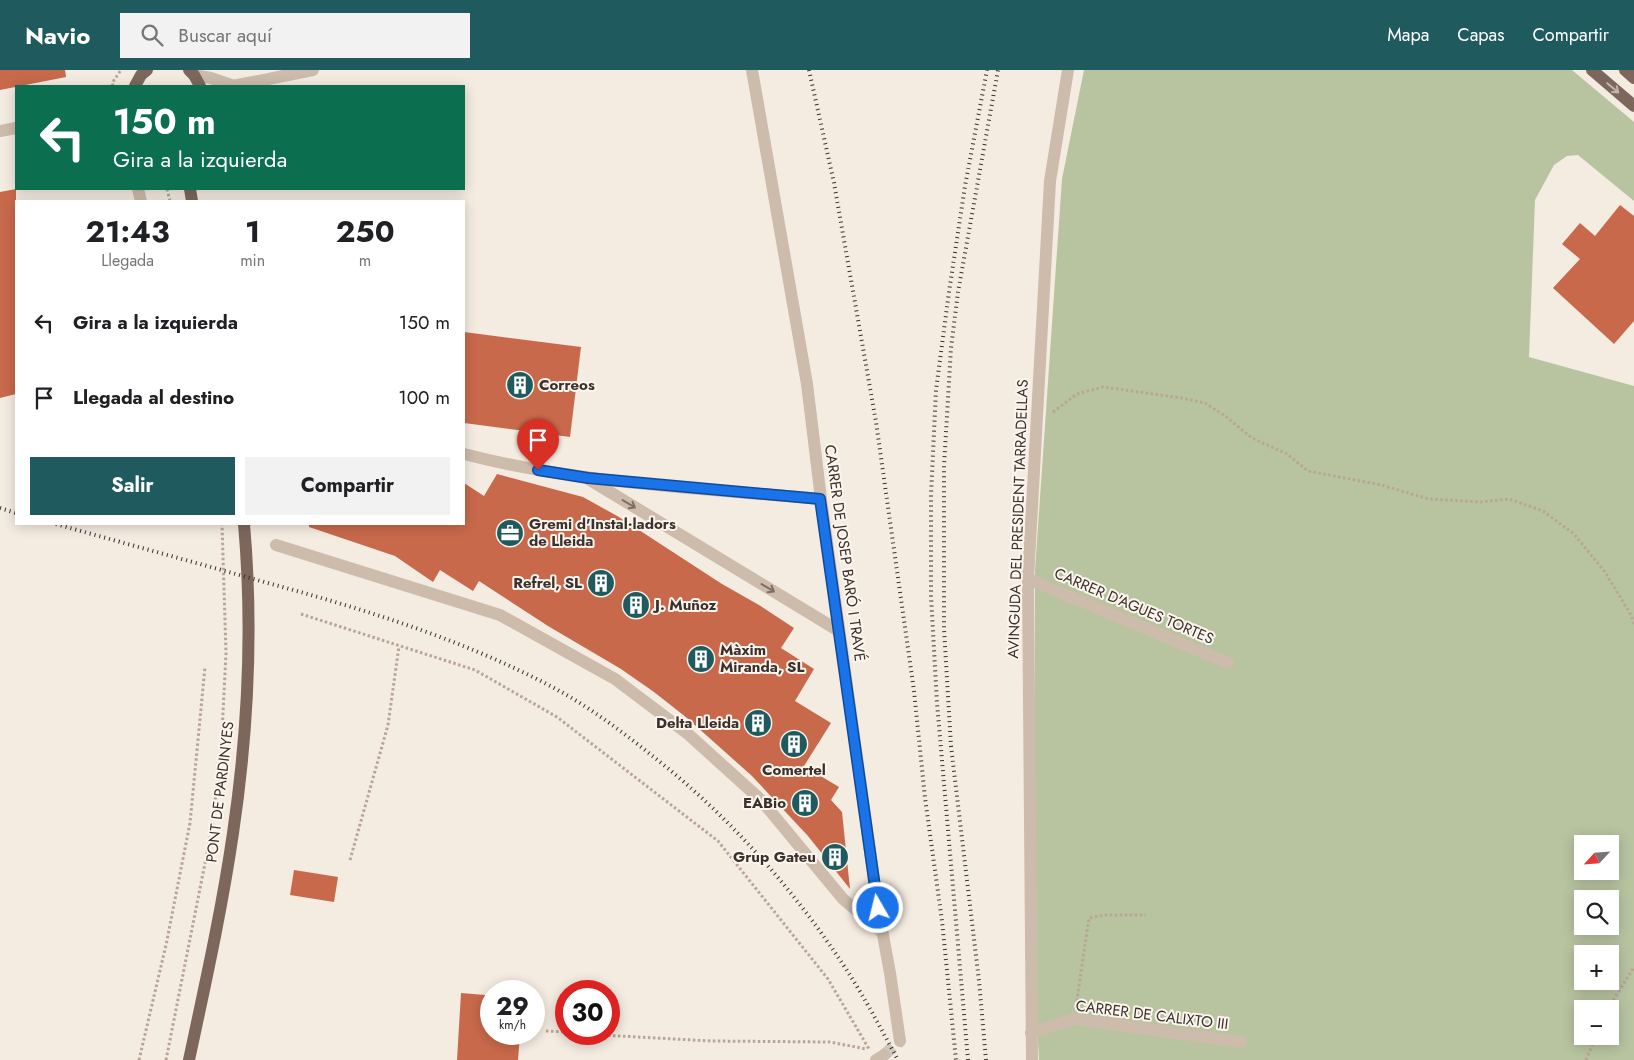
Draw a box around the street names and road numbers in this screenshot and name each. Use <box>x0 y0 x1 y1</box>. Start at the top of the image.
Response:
street label: AVINGUDA DEL PRESIDENT TARRADELLAS <box>1002 379 1034 659</box>
street label: CARRER DE JOSEP BARÓ I TRAVÉ <box>819 443 871 663</box>
street label: CARRER D'AGUES TORTES <box>1051 562 1217 650</box>
street label: PONT DE PARDINYES <box>200 720 240 864</box>
street label: CARRER DE CALIXTO III <box>1074 995 1230 1035</box>

